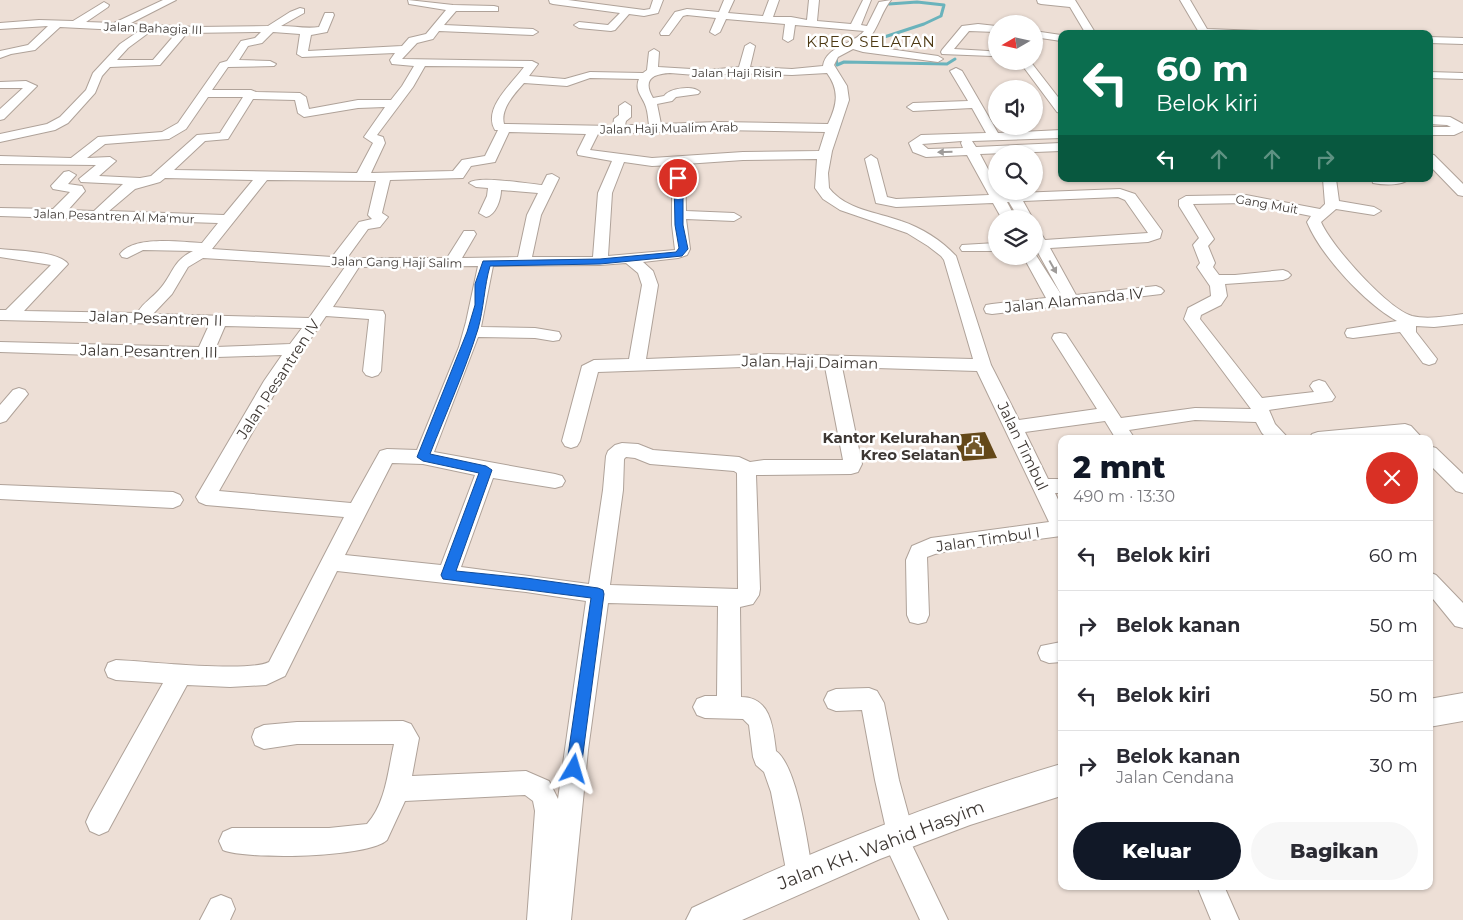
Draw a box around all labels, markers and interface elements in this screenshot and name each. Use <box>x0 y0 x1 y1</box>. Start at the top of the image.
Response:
north arrow <box>988 15 1042 70</box>
map controls <box>988 15 1043 265</box>
street label: Jalan Bahagia III <box>103 19 202 37</box>
district label: KREO SELATAN <box>806 32 936 51</box>
text: 60 m <box>1156 47 1249 90</box>
icon: left <box>1073 50 1138 115</box>
street label: Jalan Haji Risin <box>691 65 782 80</box>
button: sound <box>988 80 1043 135</box>
text: Belok kiri <box>1156 90 1258 117</box>
street label: Jalan Haji Mualim Arab <box>599 119 738 137</box>
button: search <box>988 145 1043 200</box>
icon: left <box>1152 145 1180 173</box>
icon: ahead <box>1205 145 1233 173</box>
icon: ahead <box>1258 145 1286 173</box>
icon: right <box>1311 145 1339 173</box>
one-way arrow <box>937 148 953 156</box>
pin <box>657 157 699 199</box>
icon: arrive <box>664 164 692 192</box>
street label: Gang Muit <box>1234 191 1300 217</box>
street label: Jalan Pesantren Al Ma'mur <box>32 206 195 226</box>
button: layers <box>988 210 1043 265</box>
street label: Jalan Gang Haji Salim <box>331 253 462 271</box>
one-way arrow <box>1049 260 1057 275</box>
street label: Jalan Alamanda IV <box>1003 283 1145 317</box>
street label: Jalan Pesantren II <box>88 306 223 330</box>
street label: Jalan Pesantren IV <box>232 315 324 443</box>
street label: Jalan Pesantren III <box>79 340 218 362</box>
street label: Jalan Haji Daiman <box>741 351 878 373</box>
street label: Jalan Timbul <box>993 398 1053 493</box>
place label: Kantor Kelurahan Kreo Selatan <box>822 428 960 464</box>
public building icon: Kantor Kelurahan Kreo Selatan <box>964 436 984 456</box>
text: 2 mnt <box>1073 449 1165 486</box>
button: close <box>1366 452 1418 504</box>
text: 490 m · 13:30 <box>1073 487 1175 506</box>
street label: Jalan Timbul I <box>934 522 1041 556</box>
icon: left <box>1073 542 1101 570</box>
text: Belok kiri <box>1116 544 1211 567</box>
text: 60 m <box>1369 544 1418 567</box>
icon: right <box>1073 612 1101 640</box>
text: Belok kanan <box>1116 614 1240 637</box>
text: 50 m <box>1370 614 1418 637</box>
icon: left <box>1073 682 1101 710</box>
text: Belok kiri <box>1116 684 1211 707</box>
text: 50 m <box>1370 684 1418 707</box>
position arrow <box>547 742 599 794</box>
text: Belok kanan <box>1116 745 1240 768</box>
icon: right <box>1073 752 1101 780</box>
text: 30 m <box>1370 754 1418 777</box>
text: Jalan Cendana <box>1116 768 1234 787</box>
street label: Jalan KH. Wahid Hasyim <box>774 795 987 895</box>
button: Keluar <box>1073 822 1241 880</box>
button: Bagikan <box>1251 822 1418 880</box>

